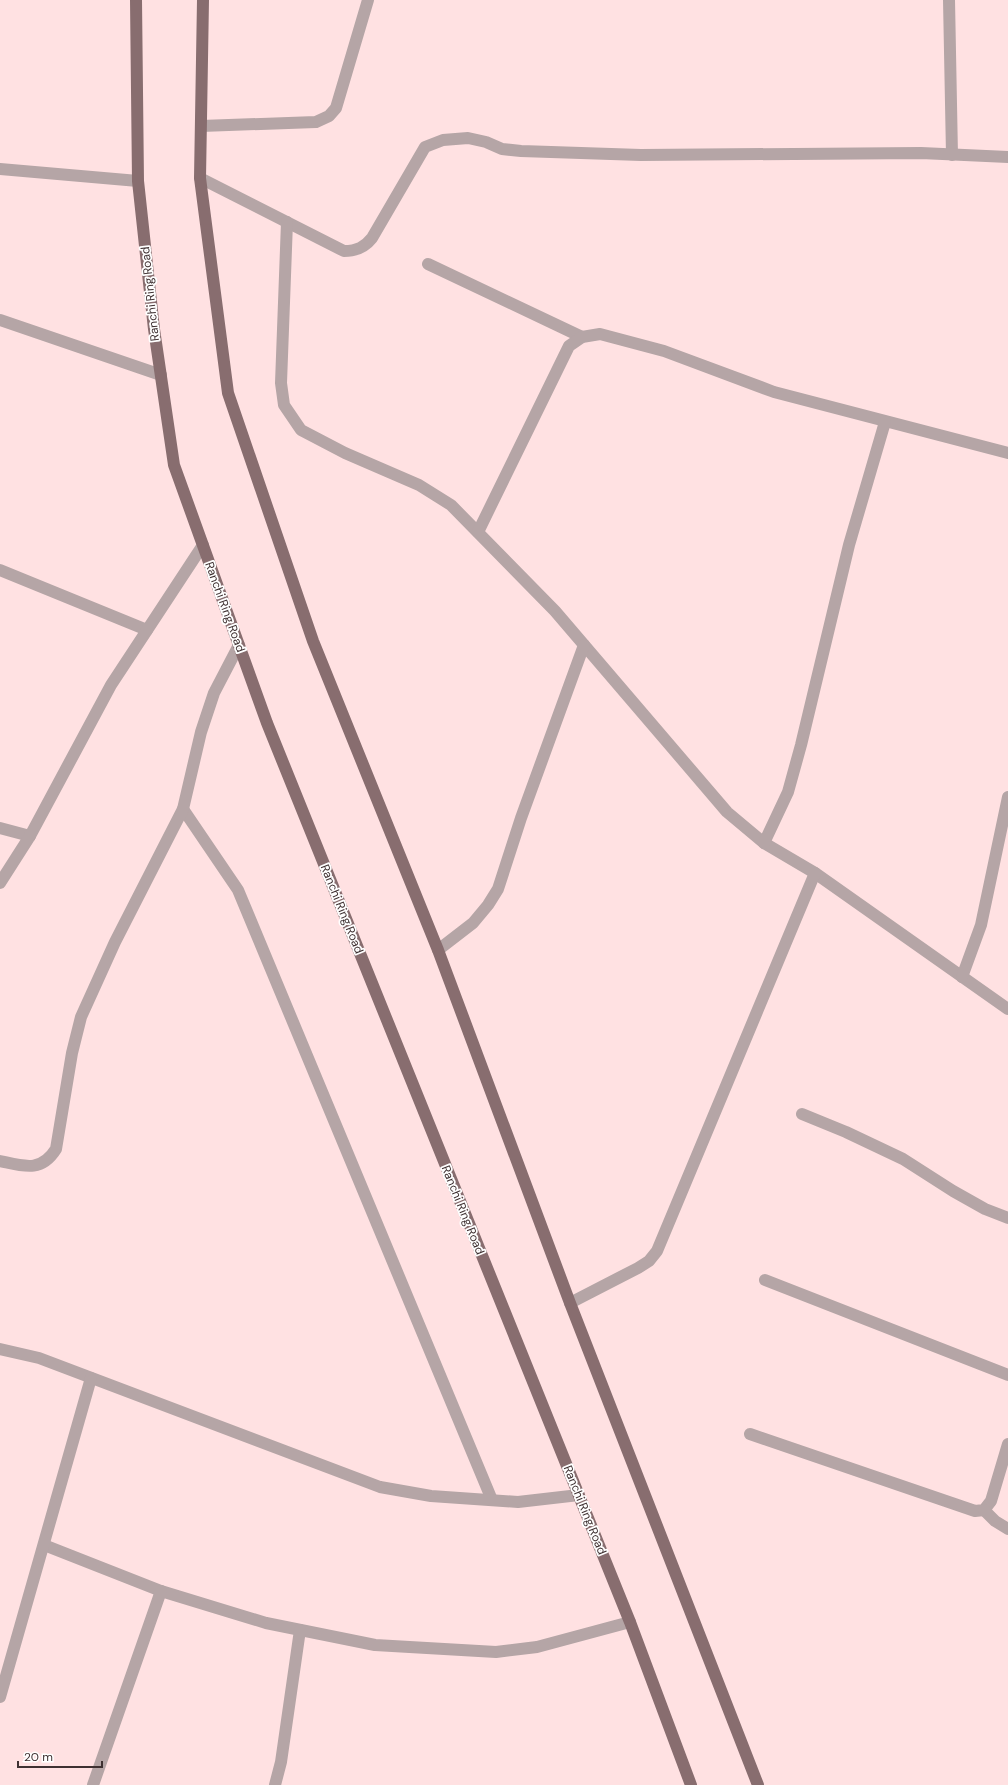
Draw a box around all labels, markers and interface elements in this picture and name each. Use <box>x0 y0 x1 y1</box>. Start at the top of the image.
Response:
street label: Ranchi Ring Road <box>137 246 163 342</box>
street label: Ranchi Ring Road <box>201 560 249 654</box>
street label: Ranchi Ring Road <box>317 862 367 956</box>
street label: Ranchi Ring Road <box>438 1163 488 1257</box>
street label: Ranchi Ring Road <box>560 1463 610 1557</box>
scale bar <box>18 1743 102 1769</box>
text: 20 m <box>24 1749 53 1765</box>

